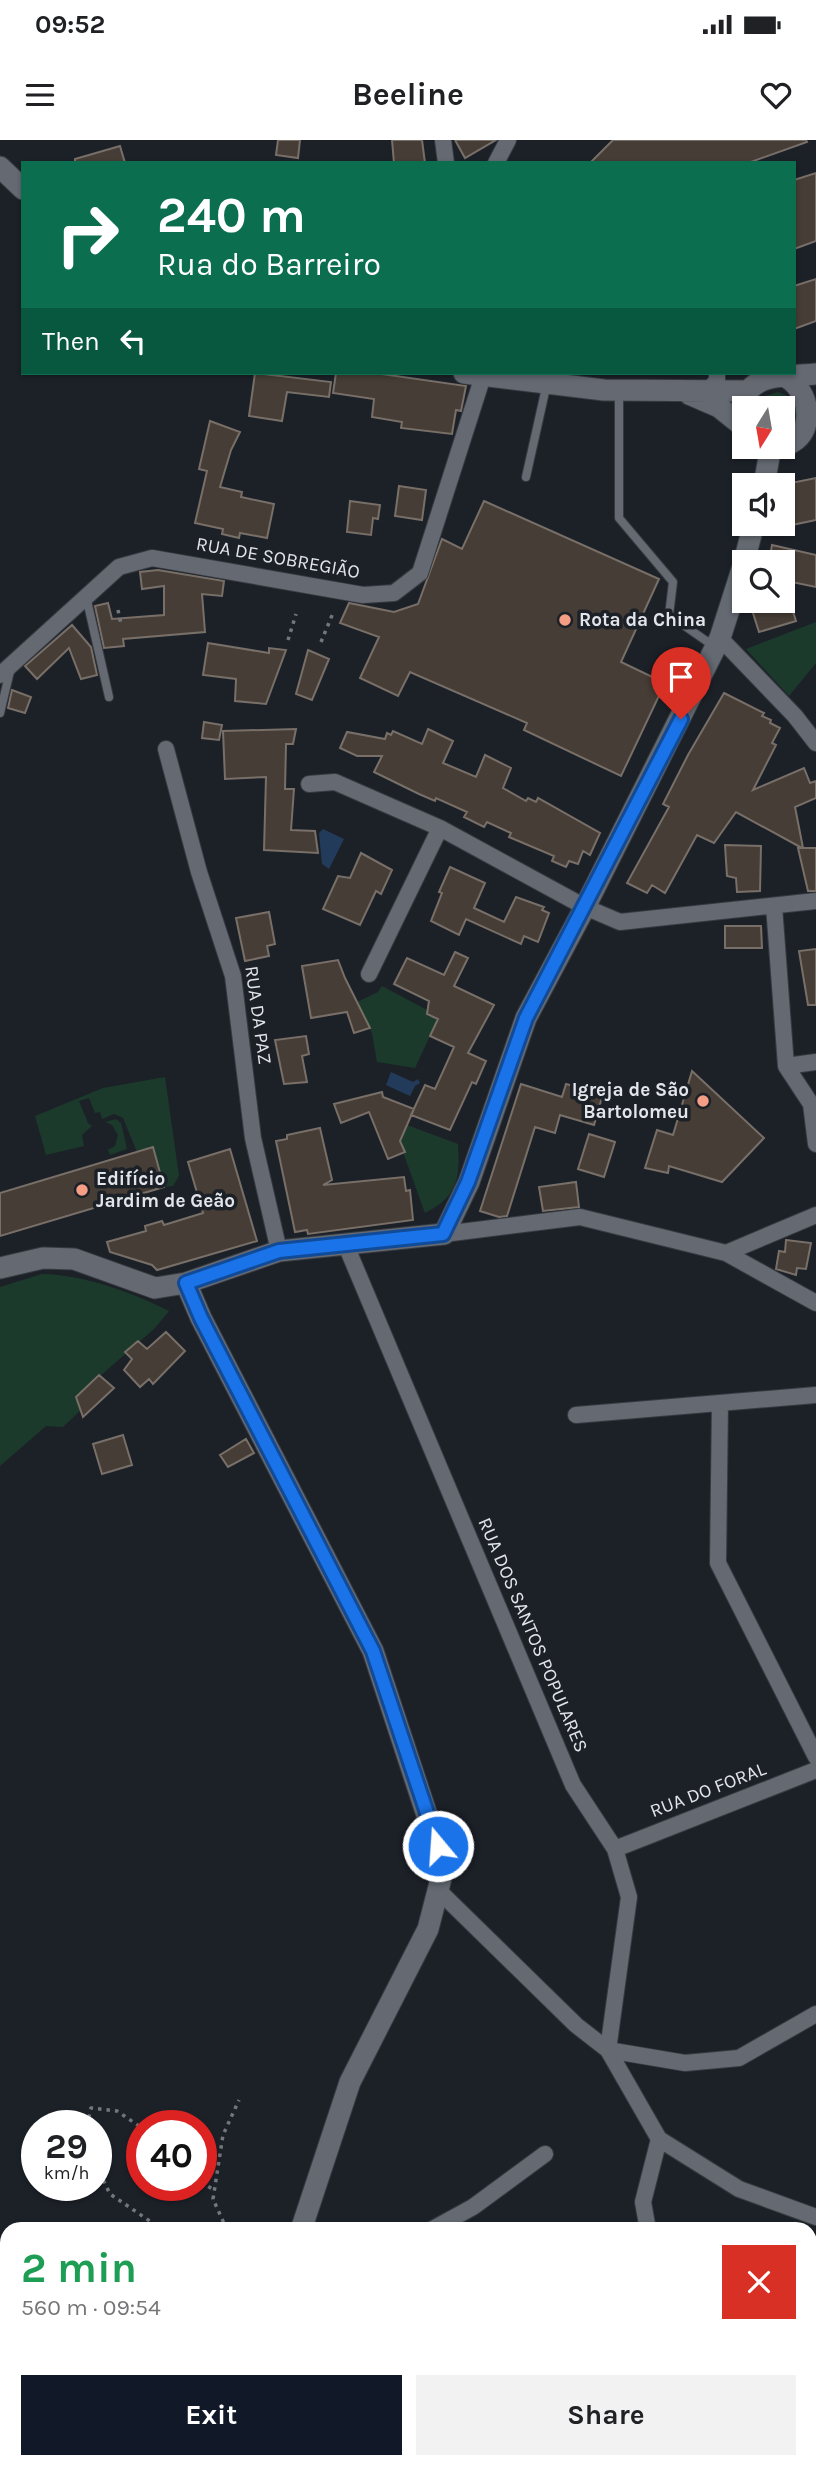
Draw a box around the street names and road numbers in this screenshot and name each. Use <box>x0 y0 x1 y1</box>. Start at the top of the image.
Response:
street label: RUA DE SOBREGIÃO <box>194 533 362 583</box>
street label: RUA DA PAZ <box>240 964 276 1066</box>
street label: RUA DOS SANTOS POPULARES <box>473 1514 593 1756</box>
street label: RUA DO FORAL <box>647 1758 769 1822</box>

